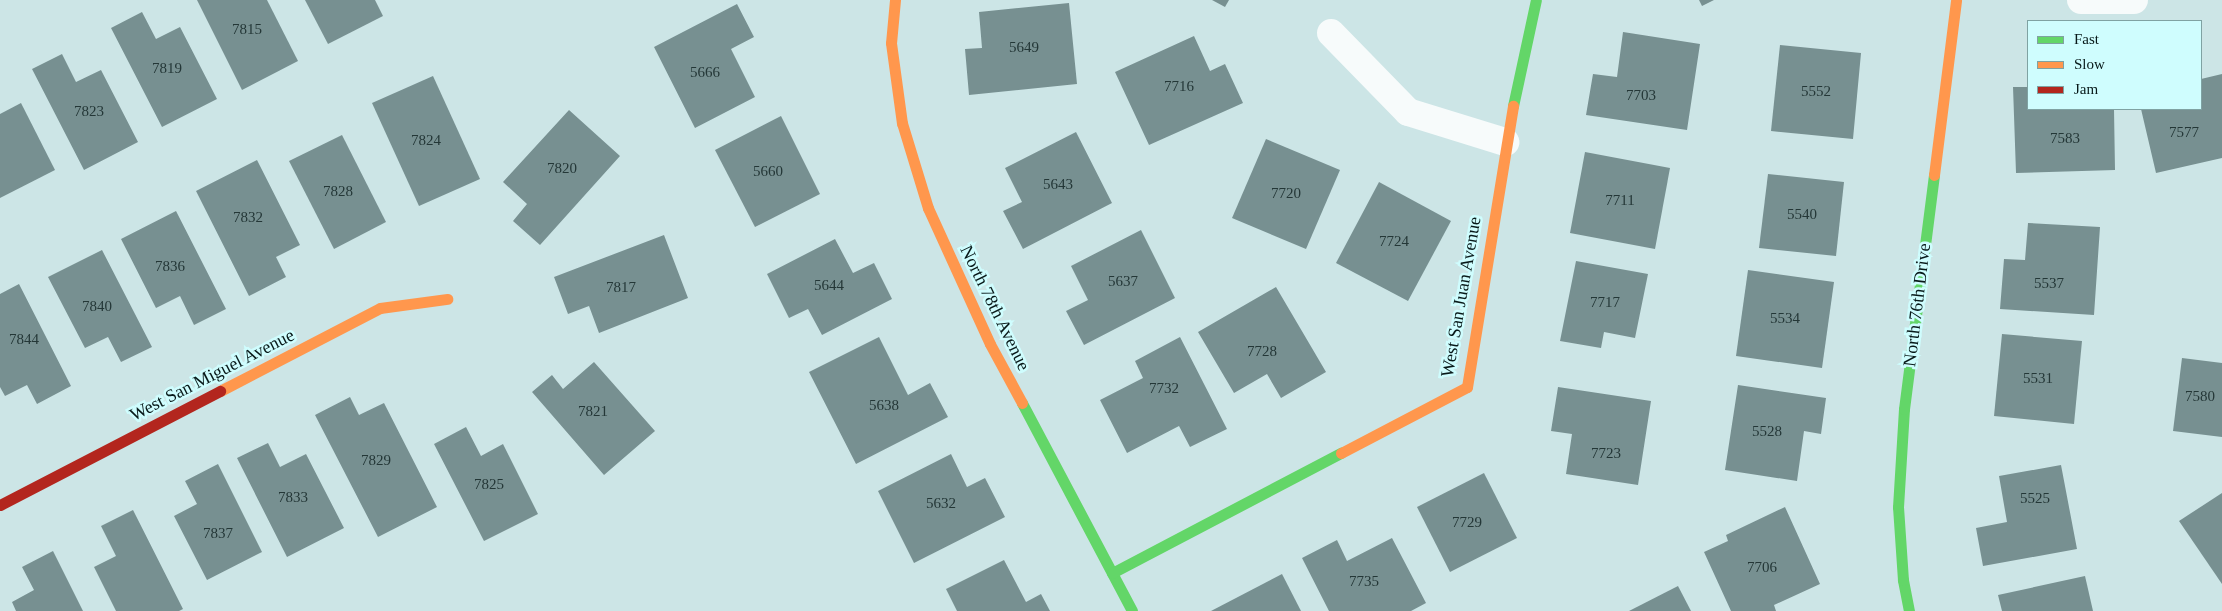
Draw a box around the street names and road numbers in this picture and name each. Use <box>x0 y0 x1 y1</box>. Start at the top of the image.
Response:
street label: West San Juan Avenue <box>1436 215 1486 379</box>
street label: North 78th Avenue <box>955 241 1035 375</box>
street label: North 76th Drive <box>1899 242 1935 368</box>
street label: West San Miguel Avenue <box>126 324 298 426</box>

